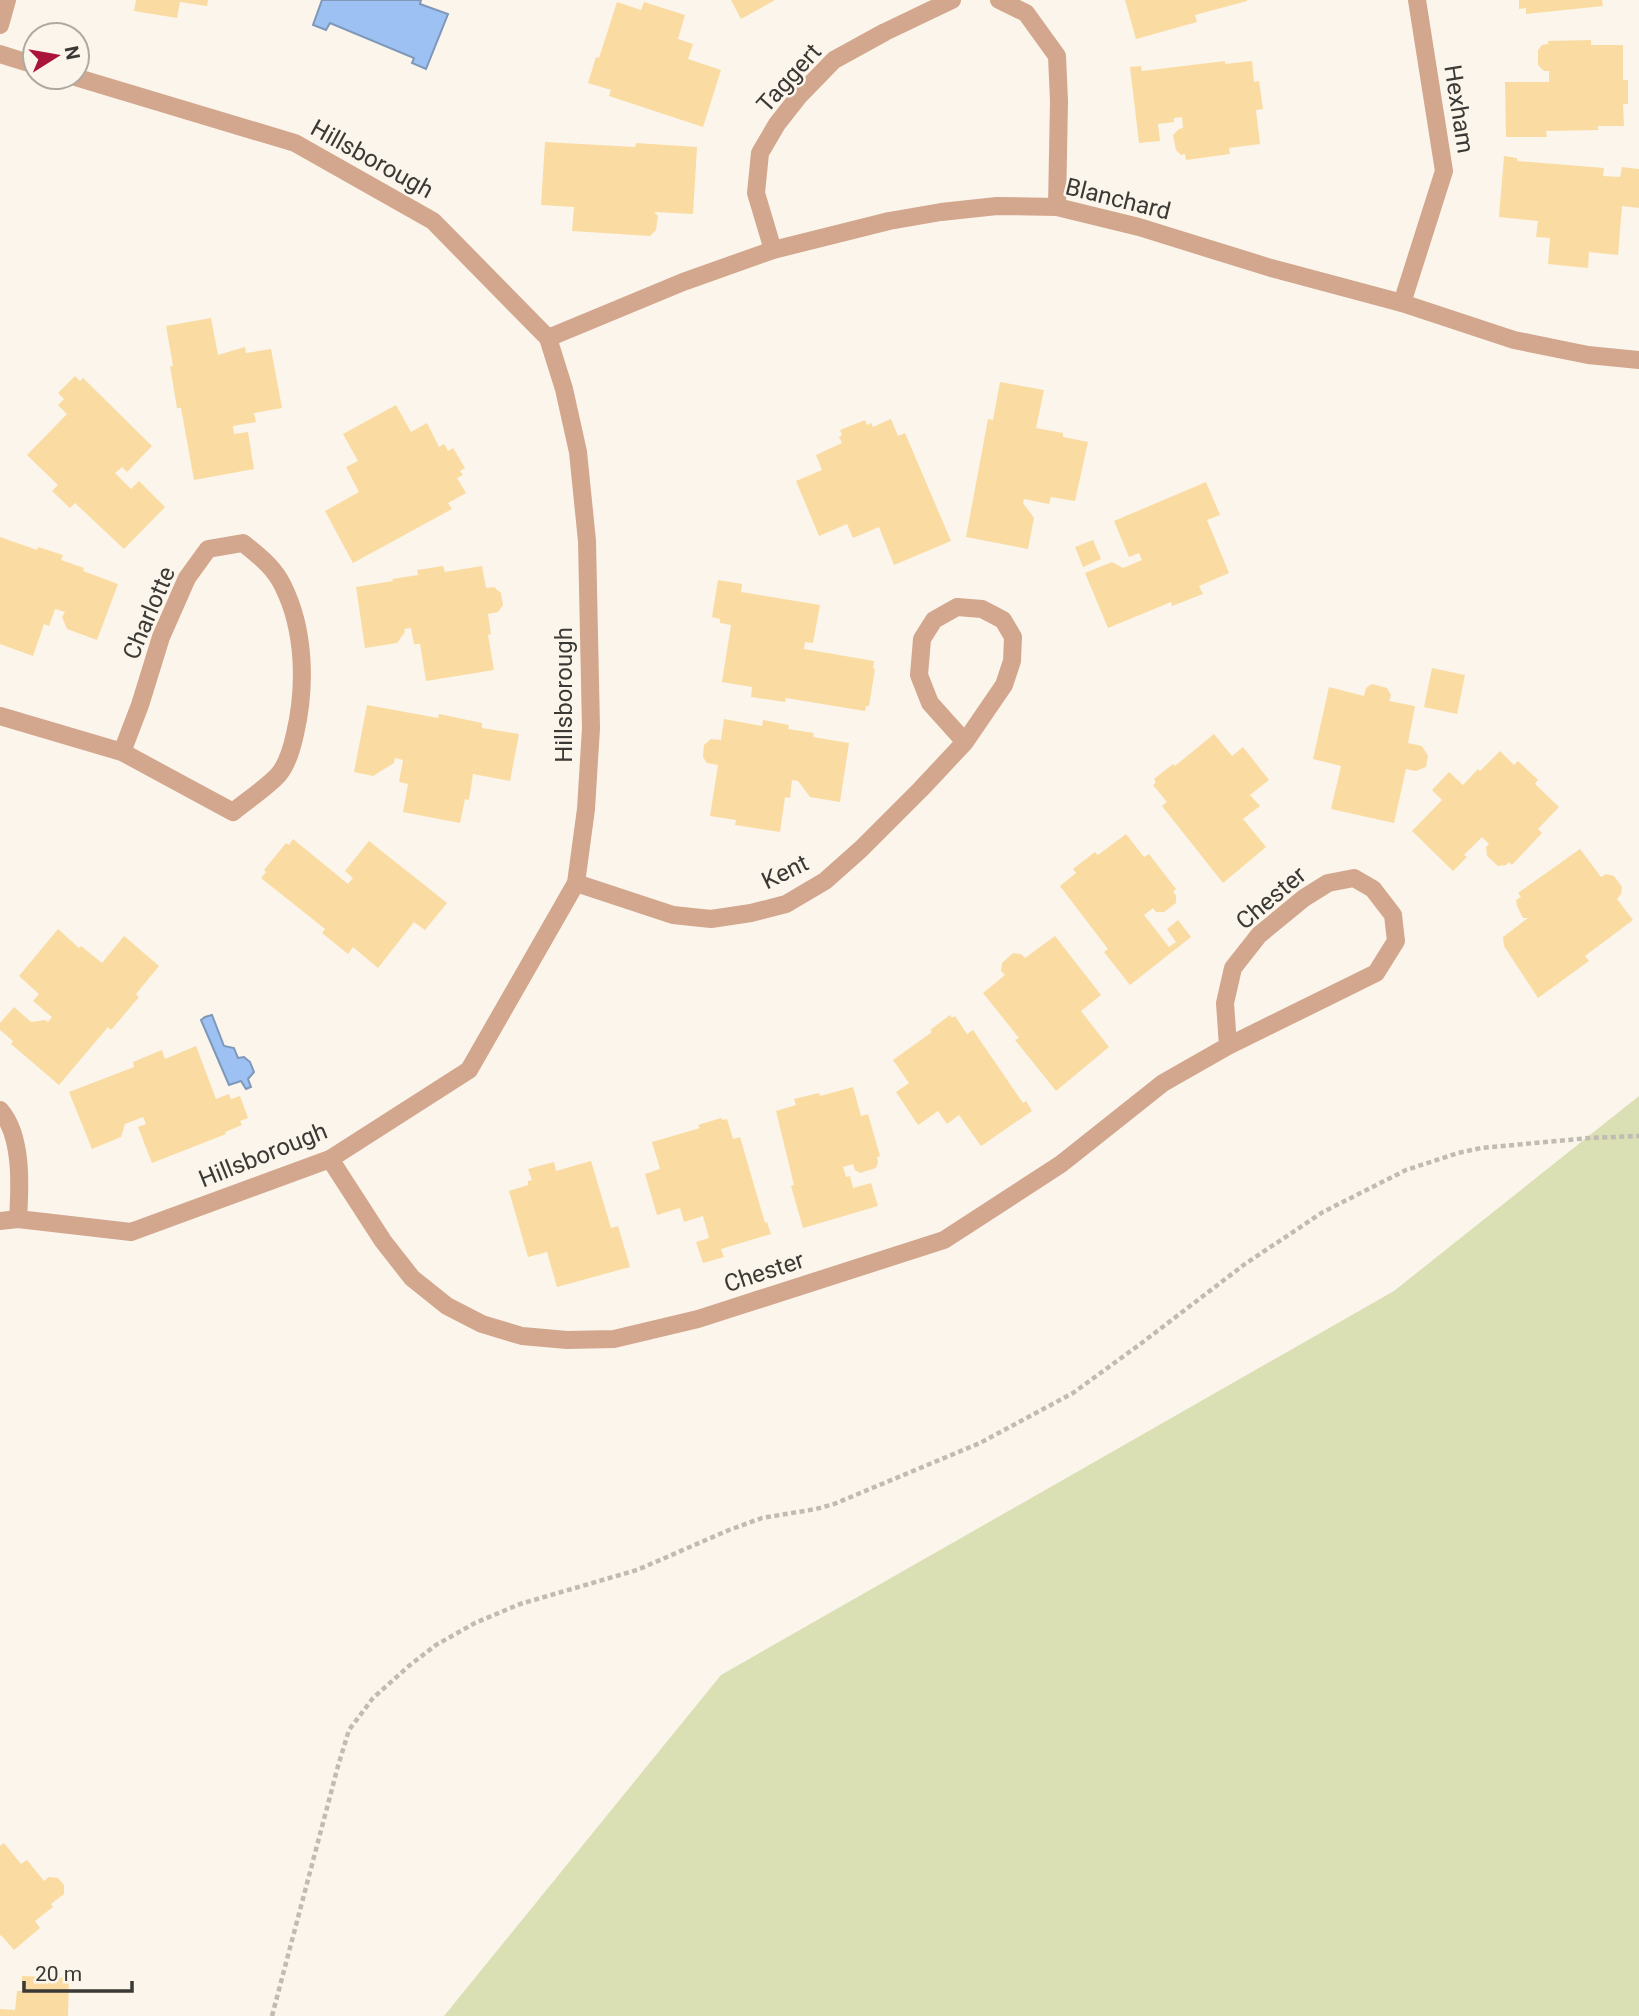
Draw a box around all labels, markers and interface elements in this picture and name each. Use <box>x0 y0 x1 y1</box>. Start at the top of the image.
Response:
north arrow <box>21 21 91 91</box>
street label: Taggert <box>751 38 827 118</box>
text: N <box>60 44 85 62</box>
street label: Hexham <box>1438 63 1480 155</box>
street label: Hillsborough <box>306 114 438 204</box>
street label: Blanchard <box>1063 172 1173 226</box>
street label: Charlotte <box>117 562 181 664</box>
street label: Hillsborough <box>550 627 578 763</box>
street label: Kent <box>757 849 813 895</box>
street label: Chester <box>1230 861 1312 935</box>
street label: Hillsborough <box>195 1117 331 1193</box>
street label: Chester <box>720 1246 808 1298</box>
scale bar <box>24 1950 133 1994</box>
text: 20 m <box>35 1962 82 1986</box>

